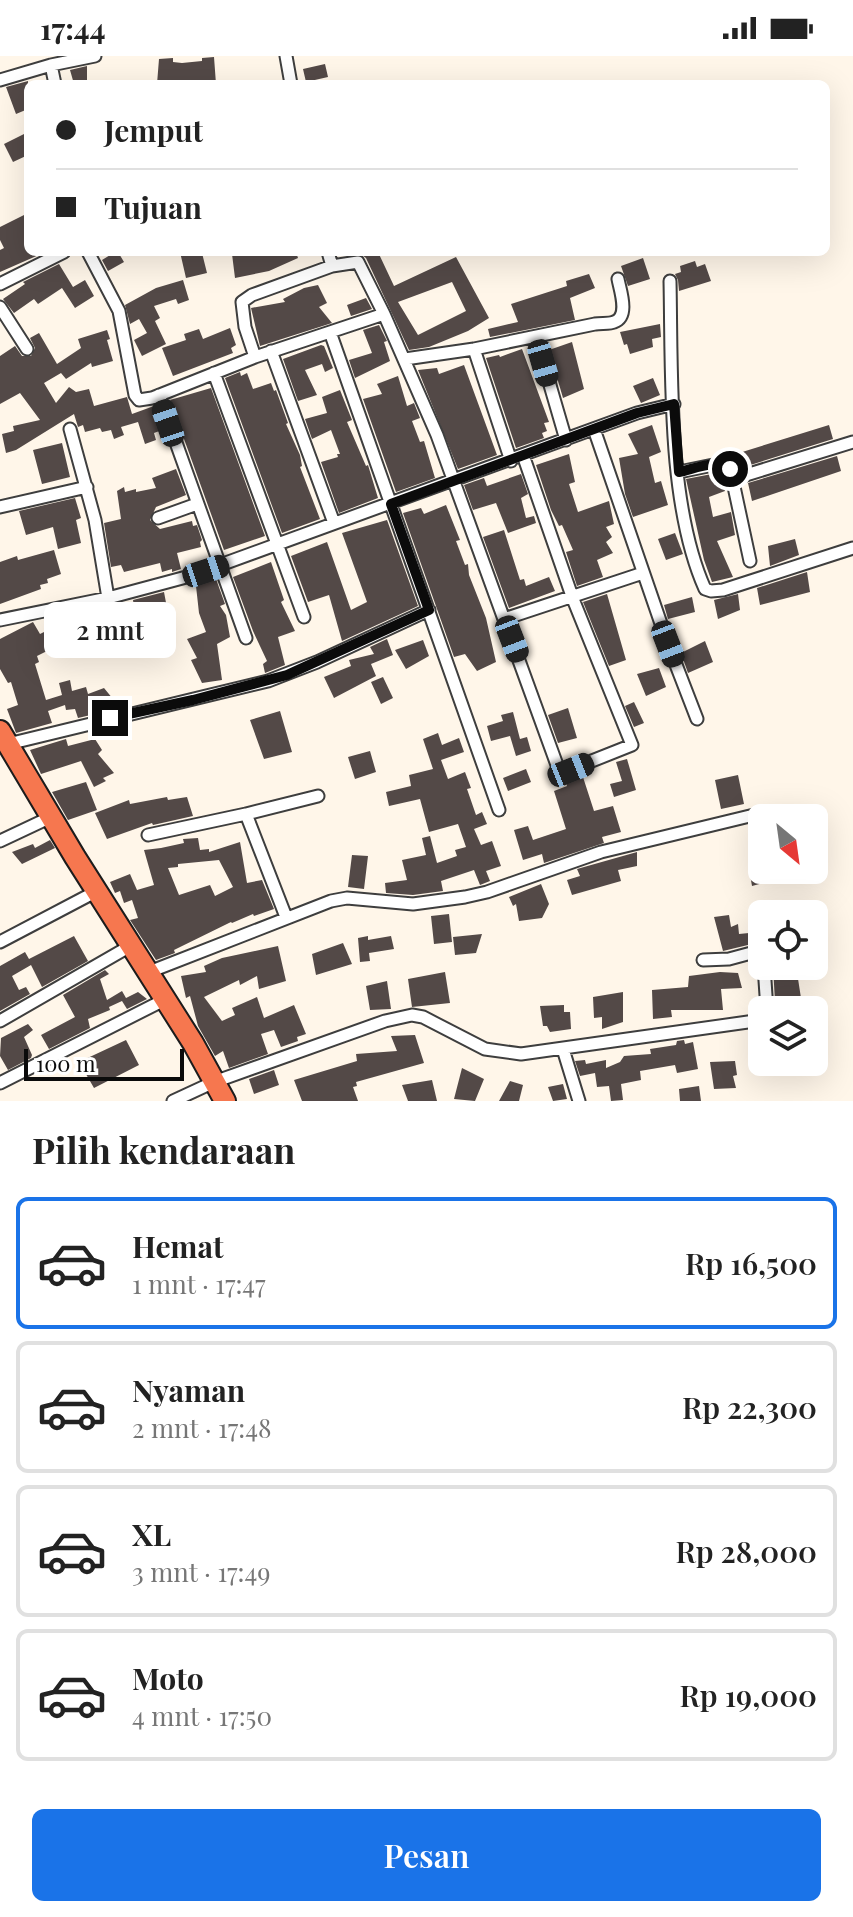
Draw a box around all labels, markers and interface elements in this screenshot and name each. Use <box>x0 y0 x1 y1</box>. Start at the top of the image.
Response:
text: 17:44 <box>40 8 106 48</box>
text: Jemput <box>104 110 203 150</box>
text: Tujuan <box>104 187 202 227</box>
car <box>525 337 561 389</box>
car <box>149 396 187 450</box>
route start <box>712 451 748 487</box>
car <box>179 552 233 590</box>
callout: 2 mnt <box>44 602 176 658</box>
text: 2 mnt <box>76 612 144 647</box>
car <box>492 612 532 666</box>
car <box>648 617 688 671</box>
route end <box>92 700 128 736</box>
car <box>544 750 598 790</box>
north arrow <box>748 804 828 884</box>
map controls <box>748 804 828 1076</box>
button: locate <box>748 900 828 980</box>
button: layers <box>748 996 828 1076</box>
scale bar <box>24 1045 184 1081</box>
text: 100 m <box>36 1048 96 1078</box>
text: Pilih kendaraan <box>32 1125 295 1173</box>
text: Hemat <box>132 1226 224 1266</box>
icon: car <box>36 1227 108 1299</box>
text: Rp 16,500 <box>685 1243 817 1283</box>
text: 1 mnt · 17:47 <box>132 1266 265 1301</box>
text: Nyaman <box>132 1370 245 1410</box>
icon: car <box>36 1371 108 1443</box>
text: Rp 22,300 <box>682 1387 817 1427</box>
text: 2 mnt · 17:48 <box>132 1410 272 1445</box>
text: XL <box>132 1514 171 1554</box>
icon: car <box>36 1515 108 1587</box>
text: Rp 28,000 <box>675 1531 817 1571</box>
text: 3 mnt · 17:49 <box>132 1554 271 1589</box>
text: Moto <box>132 1658 204 1698</box>
icon: car <box>36 1659 108 1731</box>
text: Rp 19,000 <box>679 1675 817 1715</box>
text: 4 mnt · 17:50 <box>132 1698 272 1733</box>
button: Pesan <box>32 1809 821 1901</box>

